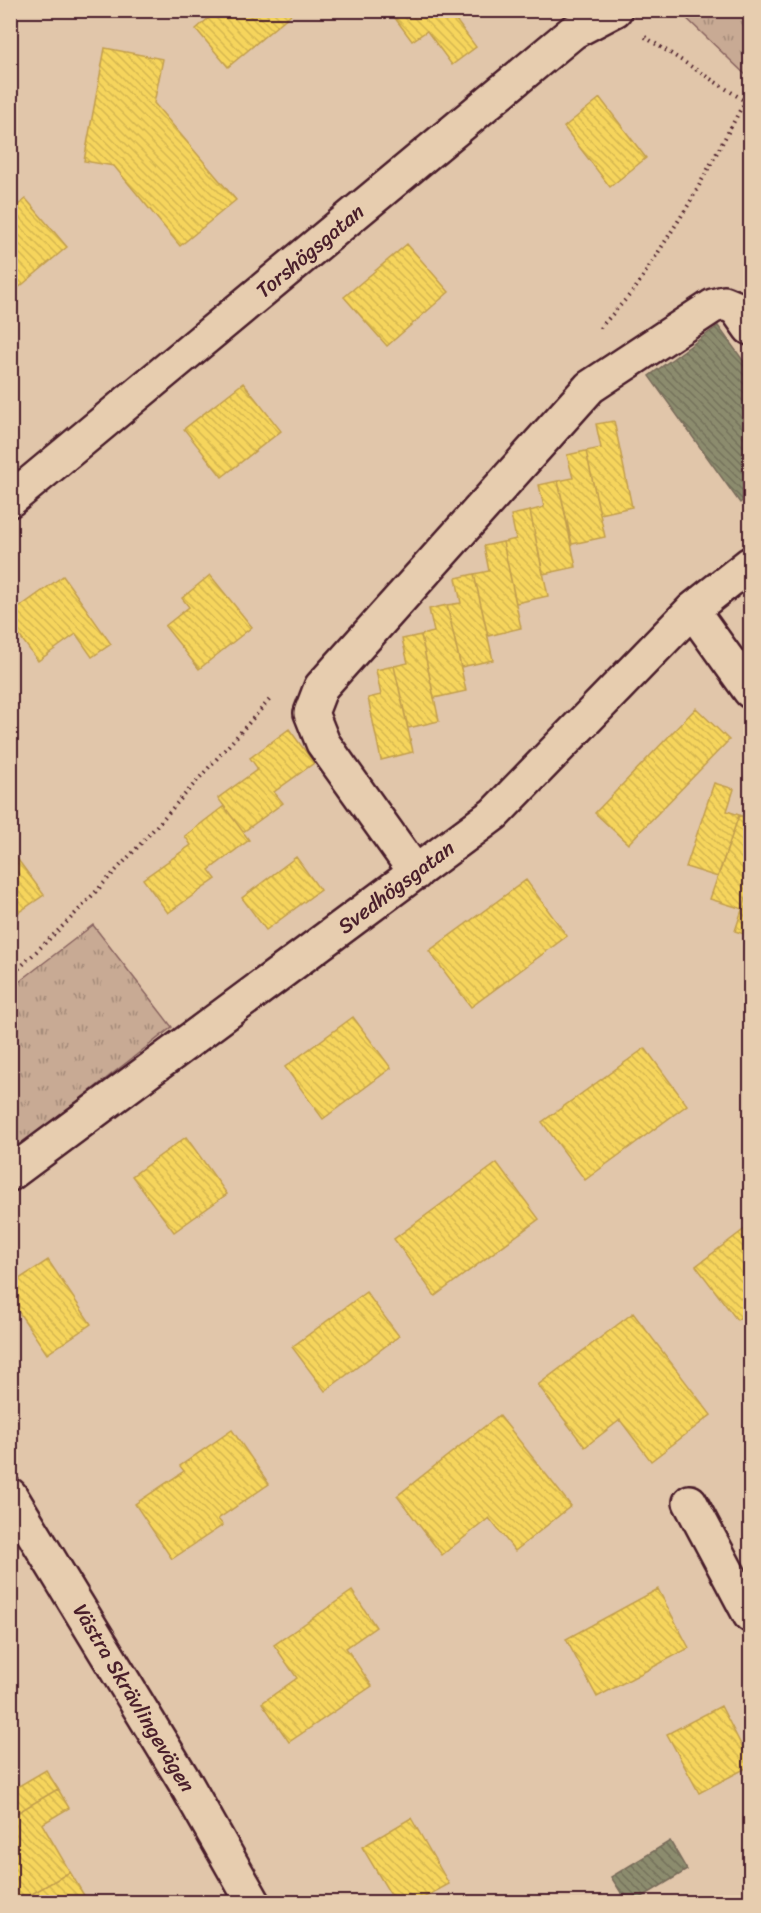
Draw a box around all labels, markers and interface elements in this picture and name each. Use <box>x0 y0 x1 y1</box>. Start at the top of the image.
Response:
street label: Torshögsgatan <box>247 194 373 308</box>
street label: Svedhögsgatan <box>329 830 463 944</box>
street label: Västra Skrävlingevägen <box>62 1596 206 1800</box>

